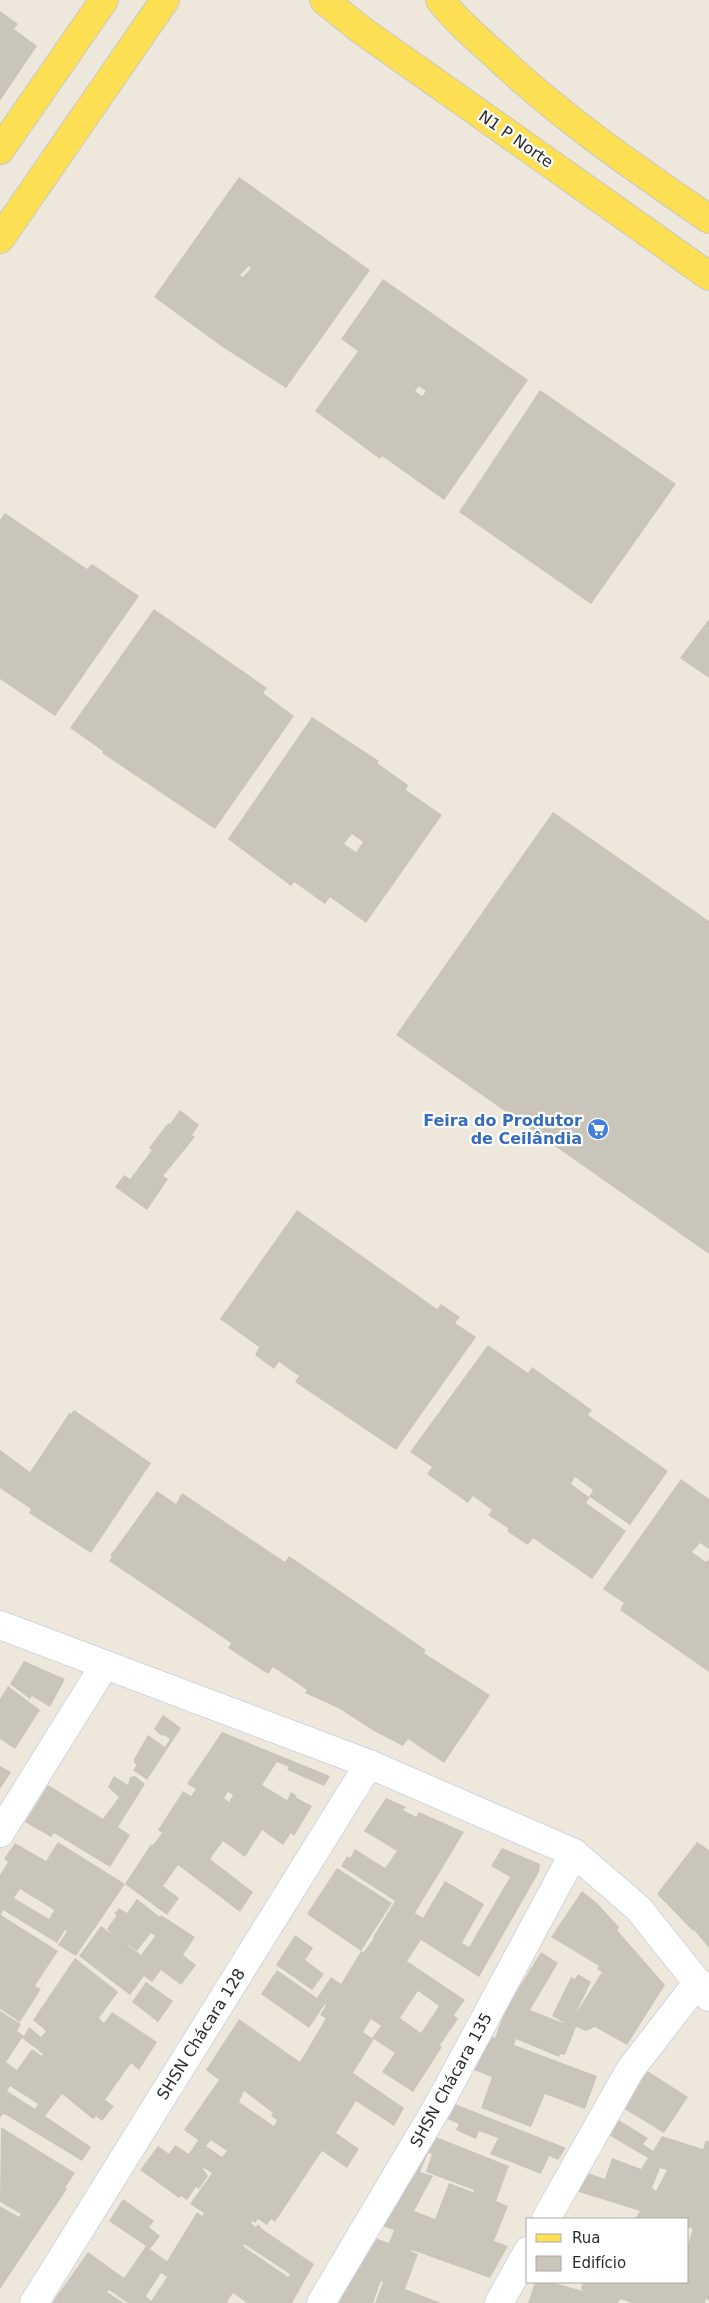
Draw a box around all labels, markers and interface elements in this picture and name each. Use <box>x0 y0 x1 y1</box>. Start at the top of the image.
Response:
street label: N1 P Norte <box>475 106 557 172</box>
place label: Feira do Produtor de Ceilândia <box>423 1111 582 1148</box>
supermarket icon: Feira do Produtor de Ceilândia <box>586 1117 610 1141</box>
street label: SHSN Chácara 128 <box>153 1965 249 2103</box>
street label: SHSN Chácara 135 <box>406 2009 496 2151</box>
legend <box>526 2218 689 2283</box>
text: Rua <box>572 2229 600 2247</box>
text: Edifício <box>572 2254 626 2272</box>

